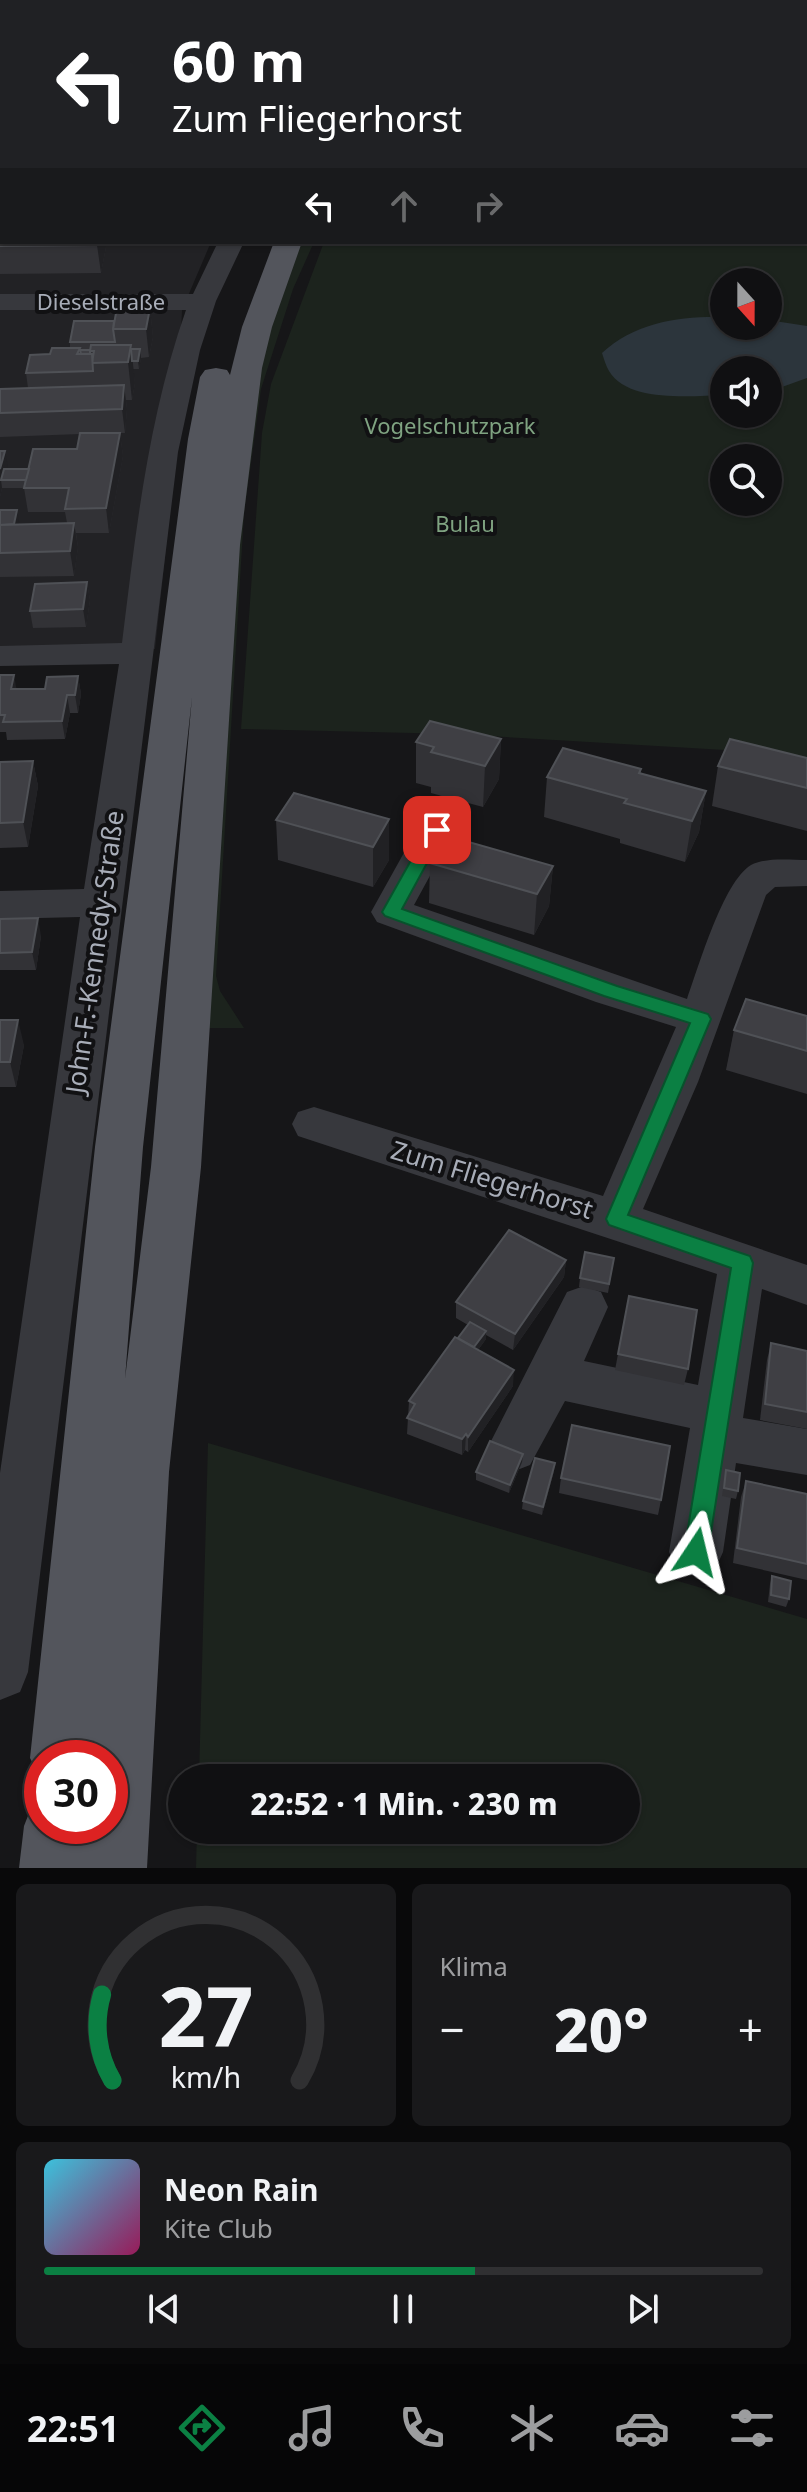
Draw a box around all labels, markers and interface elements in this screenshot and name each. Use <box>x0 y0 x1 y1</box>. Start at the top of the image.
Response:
text: 60 m <box>172 22 305 98</box>
icon: left <box>40 32 144 136</box>
text: Zum Fliegerhorst <box>172 94 462 143</box>
icon: left <box>298 184 342 228</box>
icon: ahead <box>382 184 426 228</box>
icon: right <box>466 184 510 228</box>
north arrow <box>710 268 782 340</box>
map controls <box>710 268 782 516</box>
street label: Dieselstraße <box>37 286 165 316</box>
button: sound <box>710 356 782 428</box>
park label: Vogelschutzpark <box>365 410 536 440</box>
button: search <box>710 444 782 516</box>
park label: Bulau <box>435 508 495 538</box>
pin <box>403 796 471 864</box>
street label: John-F.-Kennedy-Straße <box>56 808 132 1099</box>
icon: arrive <box>415 808 459 852</box>
street label: Zum Fliegerhorst <box>387 1131 598 1227</box>
position arrow <box>654 1510 738 1594</box>
speed limit sign: 30 <box>24 1740 128 1844</box>
text: 22:52 · 1 Min. · 230 m <box>250 1783 558 1824</box>
text: Klima <box>440 1948 508 1984</box>
text: 27 <box>158 1958 253 2071</box>
text: 20° <box>554 1988 649 2070</box>
text: − <box>440 1999 465 2059</box>
text: + <box>738 1999 763 2059</box>
text: km/h <box>171 2057 241 2096</box>
text: Neon Rain <box>164 2169 318 2210</box>
text: Kite Club <box>164 2210 273 2246</box>
icon: previous <box>142 2287 186 2331</box>
icon: pause <box>381 2287 425 2331</box>
icon: next <box>621 2287 665 2331</box>
icon: directions <box>174 2400 230 2456</box>
icon: music <box>284 2400 340 2456</box>
icon: phone <box>394 2400 450 2456</box>
icon: climate <box>504 2400 560 2456</box>
icon: car <box>614 2400 670 2456</box>
icon: filters <box>724 2400 780 2456</box>
text: 22:51 <box>27 2404 120 2453</box>

